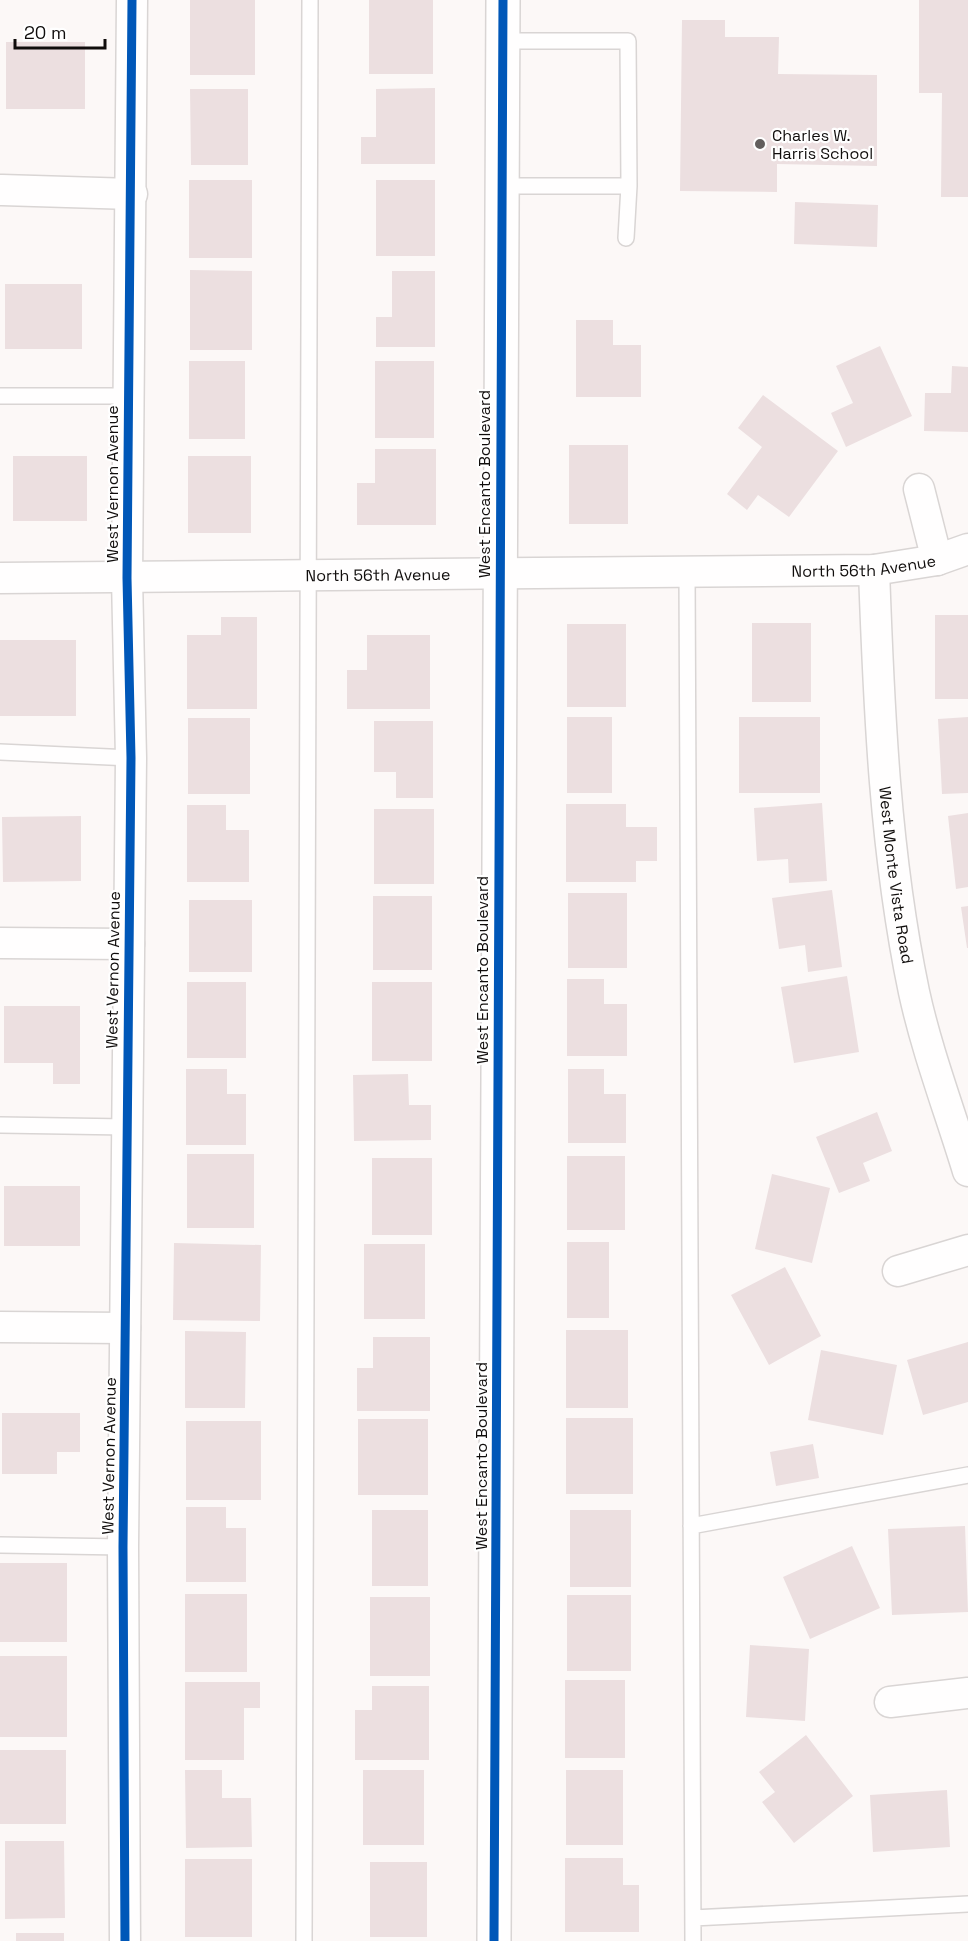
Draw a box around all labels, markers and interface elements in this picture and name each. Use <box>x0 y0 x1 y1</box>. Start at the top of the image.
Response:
scale bar <box>15 12 105 50</box>
text: 20 m <box>24 21 67 44</box>
place label: Charles W. Harris School <box>772 125 873 164</box>
marker: Charles W. Harris School <box>753 137 767 151</box>
street label: West Encanto Boulevard <box>474 390 495 578</box>
street label: West Vernon Avenue <box>102 405 123 563</box>
street label: North 56th Avenue <box>791 550 937 581</box>
street label: North 56th Avenue <box>305 563 451 586</box>
street label: West Monte Vista Road <box>875 785 919 965</box>
street label: West Encanto Boulevard <box>472 876 493 1064</box>
street label: West Vernon Avenue <box>101 891 125 1049</box>
street label: West Encanto Boulevard <box>471 1362 492 1550</box>
street label: West Vernon Avenue <box>97 1377 121 1535</box>

